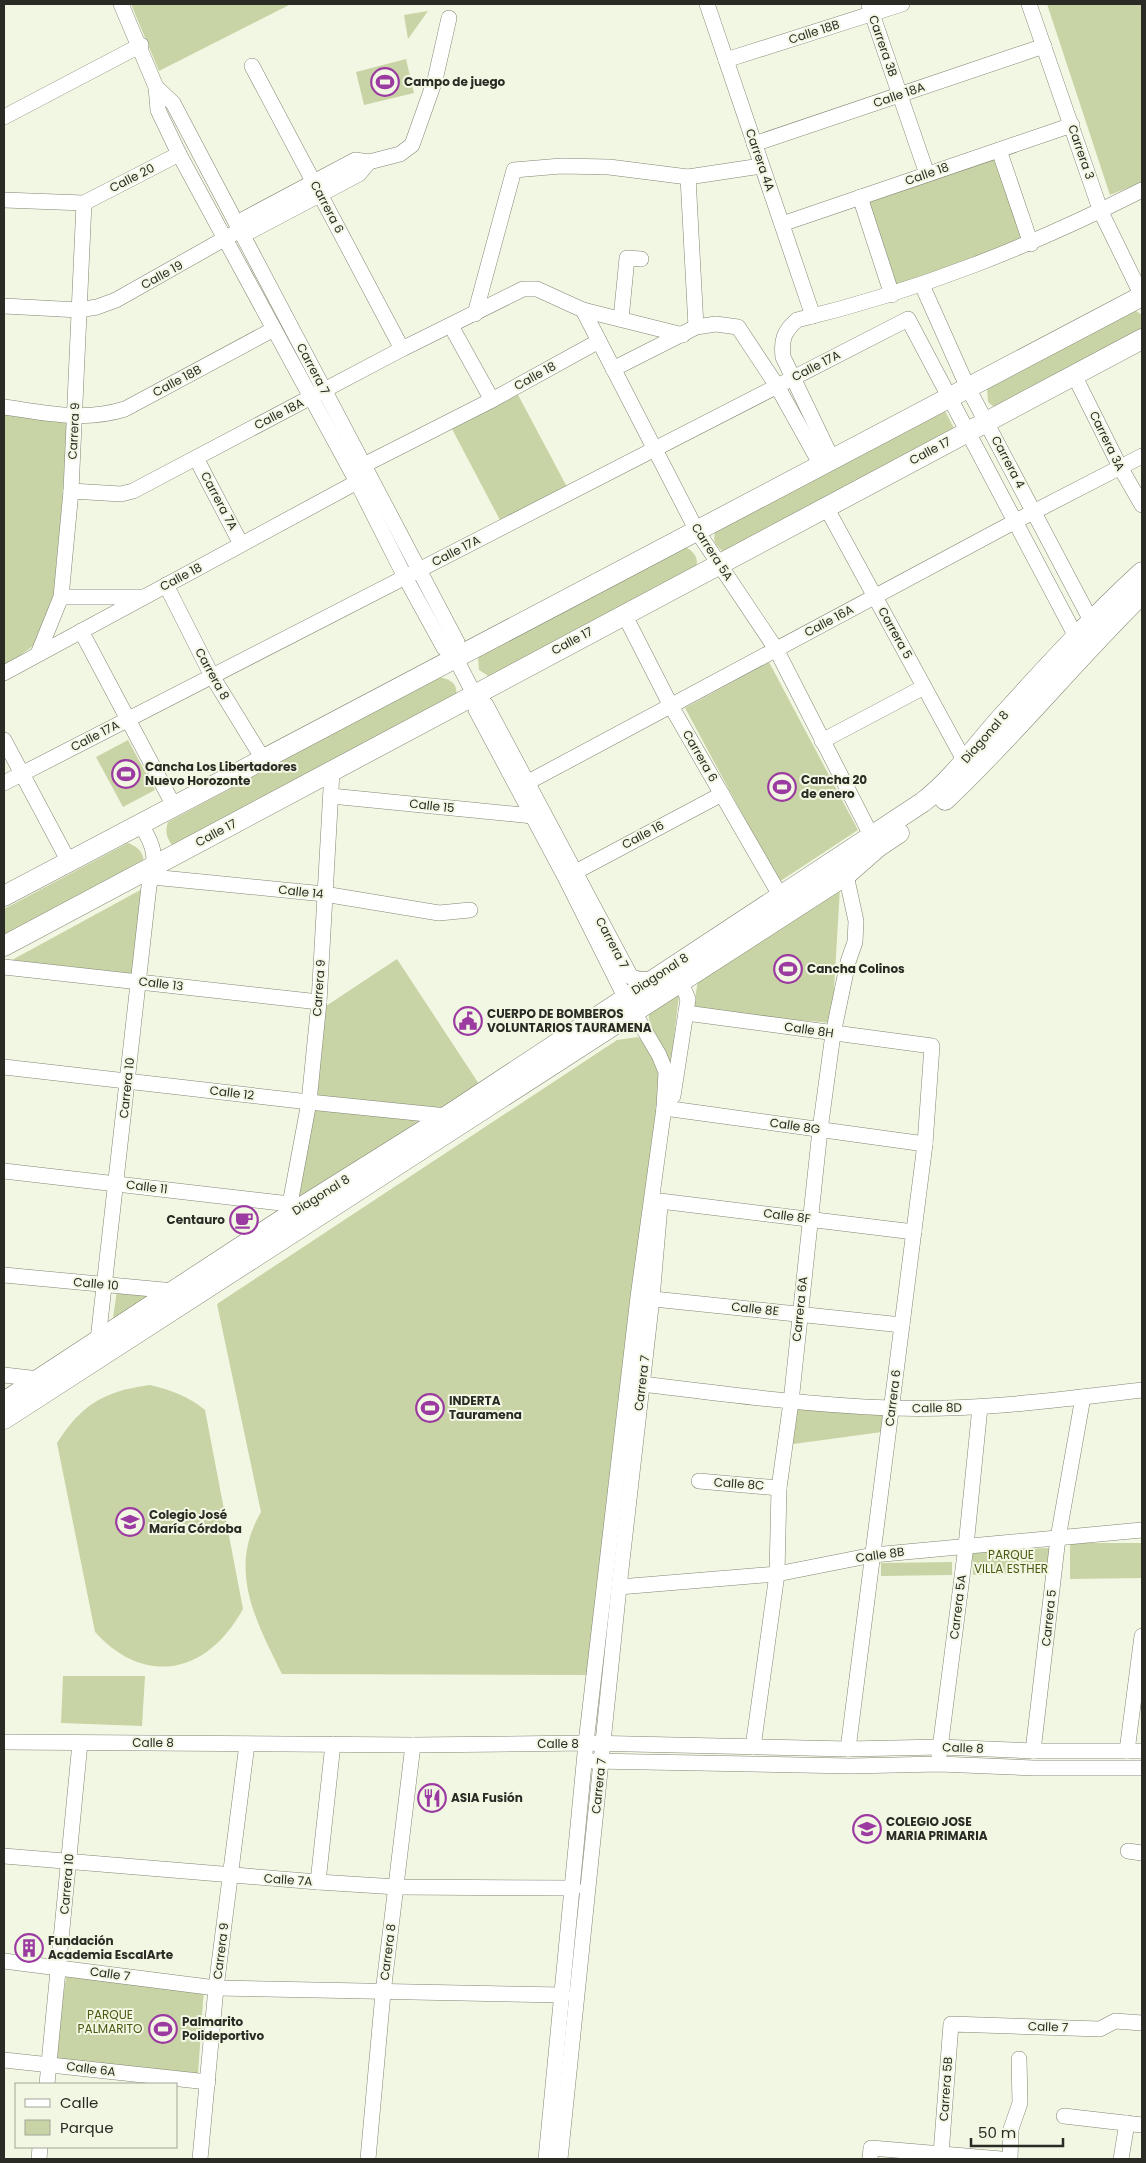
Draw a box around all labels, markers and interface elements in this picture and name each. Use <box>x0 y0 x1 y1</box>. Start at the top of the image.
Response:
street label: Carrera 3B <box>865 13 902 79</box>
street label: Calle 18B <box>786 15 842 48</box>
sports icon: Campo de juego <box>370 67 400 97</box>
place label: Campo de juego <box>404 73 506 90</box>
street label: Calle 18A <box>871 78 927 111</box>
street label: Carrera 3 <box>1064 122 1099 181</box>
street label: Carrera 4A <box>742 126 779 193</box>
street label: Calle 18 <box>903 158 951 189</box>
street label: Calle 20 <box>106 159 157 196</box>
street label: Carrera 6 <box>307 178 348 236</box>
street label: Calle 19 <box>138 256 186 293</box>
street label: Carrera 7 <box>293 340 334 398</box>
street label: Calle 17A <box>789 346 843 385</box>
street label: Calle 18 <box>511 357 559 394</box>
street label: Calle 18B <box>150 361 204 400</box>
street label: Calle 18A <box>251 394 306 433</box>
street label: Carrera 9 <box>64 402 83 460</box>
street label: Carrera 3A <box>1086 408 1129 474</box>
street label: Calle 17 <box>906 432 954 468</box>
street label: Carrera 4 <box>988 433 1030 491</box>
street label: Carrera 7A <box>197 468 242 533</box>
street label: Carrera 5A <box>688 520 737 584</box>
street label: Calle 17A <box>429 531 483 570</box>
street label: Calle 18 <box>157 558 205 595</box>
street label: Calle 16A <box>801 600 856 641</box>
street label: Carrera 5 <box>874 604 917 662</box>
street label: Calle 17 <box>548 622 596 658</box>
street label: Carrera 8 <box>191 645 234 703</box>
street label: Diagonal 8 <box>957 707 1012 767</box>
street label: Calle 17A <box>68 716 122 755</box>
street label: Carrera 6 <box>679 727 722 785</box>
place label: Cancha Los Libertadores Nuevo Horozonte <box>145 758 297 789</box>
sports icon: Cancha Los Libertadores Nuevo Horozonte <box>111 759 141 789</box>
place label: Cancha 20 de enero <box>801 771 867 802</box>
sports icon: Cancha 20 de enero <box>767 772 797 802</box>
street label: Calle 15 <box>409 795 455 816</box>
street label: Calle 17 <box>192 814 240 850</box>
street label: Calle 16 <box>619 816 667 853</box>
street label: Calle 14 <box>278 881 325 902</box>
street label: Carrera 7 <box>592 914 633 972</box>
street label: Diagonal 8 <box>628 949 692 998</box>
sports icon: Cancha Colinos <box>773 954 803 984</box>
street label: Carrera 9 <box>308 959 329 1017</box>
place label: Cancha Colinos <box>807 960 905 977</box>
street label: Calle 13 <box>138 972 184 995</box>
place label: CUERPO DE BOMBEROS VOLUNTARIOS TAURAMENA <box>487 1005 652 1036</box>
public building icon: CUERPO DE BOMBEROS VOLUNTARIOS TAURAMENA <box>453 1006 483 1036</box>
street label: Calle 8H <box>783 1018 835 1041</box>
street label: Carrera 10 <box>115 1057 138 1119</box>
street label: Calle 12 <box>209 1081 255 1104</box>
street label: Calle 8G <box>769 1114 821 1137</box>
street label: Diagonal 8 <box>289 1170 353 1219</box>
street label: Calle 11 <box>125 1176 169 1197</box>
street label: Calle 8F <box>762 1204 812 1227</box>
cafe icon: Centauro <box>229 1205 259 1235</box>
place label: Centauro <box>166 1211 225 1228</box>
street label: Calle 10 <box>73 1273 119 1294</box>
street label: Carrera 6A <box>788 1276 811 1342</box>
street label: Calle 8E <box>730 1298 780 1319</box>
street label: Carrera 7 <box>630 1354 653 1412</box>
street label: Carrera 6 <box>881 1369 904 1427</box>
place label: INDERTA Tauramena <box>449 1392 522 1423</box>
sports icon: INDERTA Tauramena <box>415 1393 445 1423</box>
street label: Calle 8D <box>912 1399 962 1416</box>
street label: Calle 8C <box>713 1473 765 1494</box>
place label: Colegio José María Córdoba <box>149 1506 242 1537</box>
school or university icon: Colegio José María Córdoba <box>115 1507 145 1537</box>
street label: Calle 8B <box>855 1543 905 1566</box>
park label: PARQUE VILLA ESTHER <box>974 1546 1048 1577</box>
street label: Carrera 5A <box>945 1574 970 1640</box>
street label: Carrera 5 <box>1037 1589 1060 1647</box>
street label: Calle 8 <box>132 1734 174 1751</box>
street label: Calle 8 <box>537 1735 579 1752</box>
street label: Calle 8 <box>942 1738 984 1757</box>
street label: Carrera 7 <box>587 1757 610 1815</box>
restaurant icon: ASIA Fusión <box>417 1783 447 1813</box>
place label: ASIA Fusión <box>451 1789 523 1806</box>
place label: COLEGIO JOSE MARIA PRIMARIA <box>886 1813 988 1844</box>
school or university icon: COLEGIO JOSE MARIA PRIMARIA <box>852 1814 882 1844</box>
street label: Carrera 10 <box>55 1853 78 1915</box>
street label: Calle 7A <box>263 1869 313 1890</box>
street label: Carrera 9 <box>209 1922 232 1980</box>
street label: Carrera 8 <box>376 1923 399 1981</box>
place label: Fundación Academia EscalArte <box>48 1932 174 1963</box>
building icon: Fundación Academia EscalArte <box>14 1933 44 1963</box>
street label: Calle 7 <box>89 1962 132 1985</box>
park label: PARQUE PALMARITO <box>78 2006 142 2037</box>
place label: Palmarito Polideportivo <box>182 2013 265 2044</box>
sports icon: Palmarito Polideportivo <box>148 2014 178 2044</box>
street label: Calle 7 <box>1027 2017 1069 2036</box>
street label: Carrera 5B <box>935 2056 956 2122</box>
street label: Calle 6A <box>65 2057 117 2080</box>
legend <box>15 2083 178 2148</box>
text: Calle <box>60 2092 98 2113</box>
scale bar <box>971 2116 1064 2148</box>
text: Parque <box>60 2117 113 2138</box>
text: 50 m <box>978 2122 1016 2143</box>

